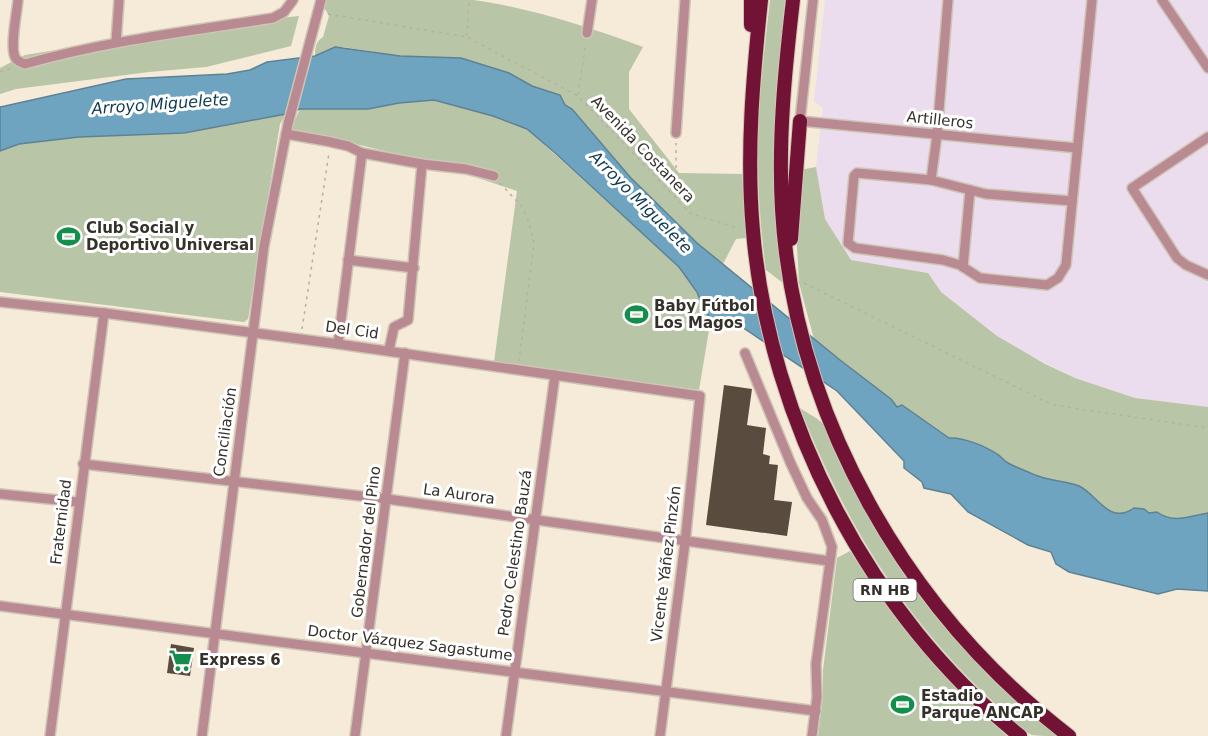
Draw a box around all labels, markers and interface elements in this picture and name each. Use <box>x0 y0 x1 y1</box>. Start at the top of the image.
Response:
water label: Arroyo Miguelete <box>90 90 229 118</box>
street label: Avenida Costanera <box>587 92 699 206</box>
street label: Artilleros <box>906 108 974 132</box>
water label: Arroyo Miguelete <box>585 146 696 257</box>
place label: Club Social y Deportivo Universal <box>86 219 254 254</box>
sports icon: Club Social y Deportivo Universal <box>55 224 81 250</box>
place label: Baby Fútbol Los Magos <box>654 297 755 332</box>
sports icon: Baby Fútbol Los Magos <box>623 302 649 328</box>
street label: Del Cid <box>324 317 380 343</box>
street label: Conciliación <box>210 386 240 478</box>
street label: Gobernador del Pino <box>348 465 384 619</box>
street label: Pedro Celestino Bauzá <box>494 469 536 637</box>
street label: Fraternidad <box>47 478 75 566</box>
street label: La Aurora <box>422 480 496 508</box>
street label: Vicente Yáñez Pinzón <box>647 485 685 643</box>
road number: RN HB <box>854 579 916 601</box>
street label: Doctor Vázquez Sagastume <box>306 621 514 665</box>
supermarket icon: Express 6 <box>168 647 194 673</box>
place label: Express 6 <box>199 651 281 669</box>
place label: Estadio Parque ANCAP <box>921 687 1044 722</box>
sports icon: Estadio Parque ANCAP <box>890 692 916 718</box>

